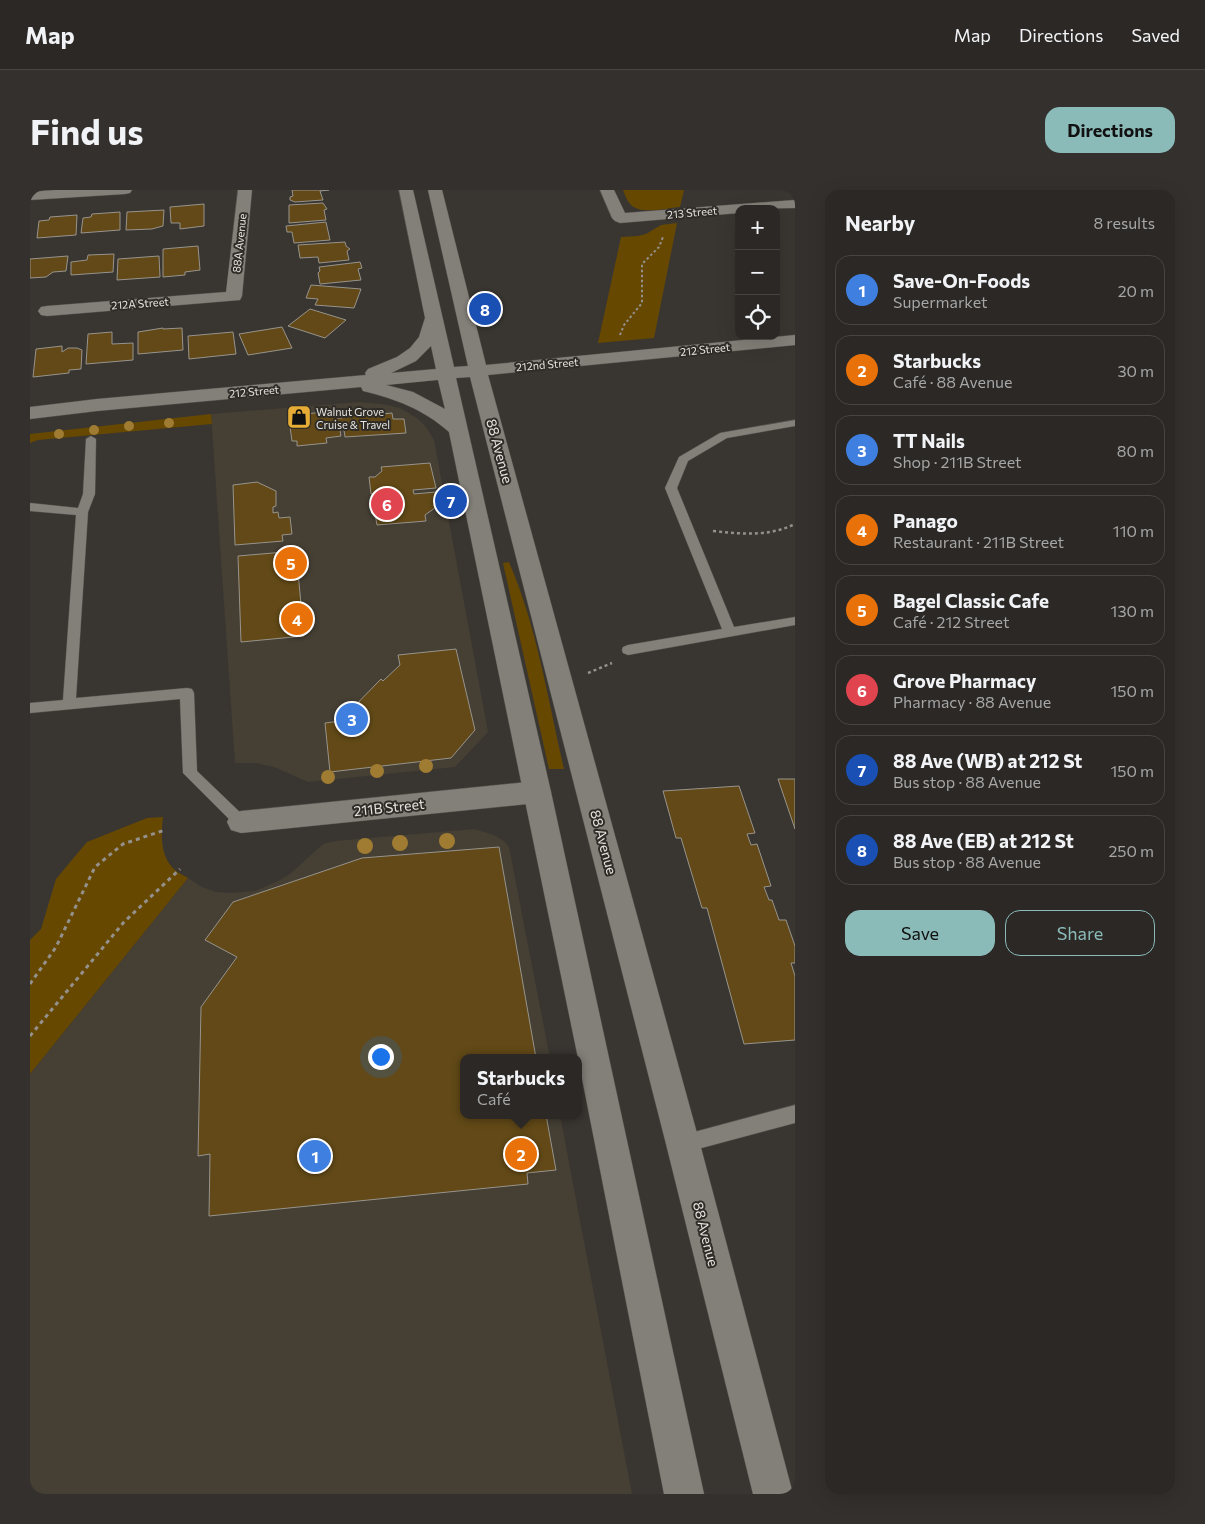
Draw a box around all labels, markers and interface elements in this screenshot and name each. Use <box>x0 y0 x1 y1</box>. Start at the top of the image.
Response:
text: Map <box>25 20 75 49</box>
text: Map <box>954 24 991 46</box>
text: Directions <box>1019 24 1103 46</box>
text: Saved <box>1131 24 1180 46</box>
button: Directions <box>1045 107 1175 153</box>
text: Find us <box>30 109 144 152</box>
street label: 213 Street <box>666 203 718 221</box>
map controls <box>735 205 780 340</box>
button: + <box>735 205 780 250</box>
text: Nearby <box>845 210 915 235</box>
street label: 88A Avenue <box>229 213 249 273</box>
text: 8 results <box>1094 213 1155 232</box>
button: − <box>735 250 780 295</box>
text: Save-On-Foods <box>893 269 1030 292</box>
text: 1 <box>858 281 866 300</box>
text: 20 m <box>1118 281 1154 300</box>
pin: 8 <box>469 290 501 328</box>
text: Supermarket <box>893 292 988 311</box>
street label: 212A Street <box>111 294 170 311</box>
button: locate <box>735 295 780 340</box>
street label: 212 Street <box>679 340 731 358</box>
text: Starbucks <box>893 349 981 372</box>
street label: 212nd Street <box>515 355 579 373</box>
text: 2 <box>857 361 867 380</box>
text: 30 m <box>1117 361 1154 380</box>
text: Café · 88 Avenue <box>893 372 1012 391</box>
street label: 212 Street <box>228 382 280 400</box>
shop icon: Walnut Grove Cruise & Travel <box>286 404 312 430</box>
place label: Walnut Grove Cruise & Travel <box>316 405 390 431</box>
street label: 88 Avenue <box>483 417 517 485</box>
text: TT Nails <box>893 429 965 452</box>
text: 3 <box>857 441 867 460</box>
text: 80 m <box>1117 441 1154 460</box>
text: Shop · 211B Street <box>893 452 1022 471</box>
pin: 7 <box>435 482 467 520</box>
pin: 6 <box>371 485 403 523</box>
text: Panago <box>893 509 958 532</box>
text: 4 <box>857 521 867 540</box>
text: 110 m <box>1113 521 1154 540</box>
text: Restaurant · 211B Street <box>893 532 1064 551</box>
pin: 5 <box>275 544 307 582</box>
text: Bagel Classic Cafe <box>893 589 1049 612</box>
pin: 4 <box>281 600 313 638</box>
text: 5 <box>857 601 867 620</box>
text: 130 m <box>1111 601 1154 620</box>
text: Café · 212 Street <box>893 612 1009 631</box>
text: Grove Pharmacy <box>893 669 1036 692</box>
text: 6 <box>857 681 867 700</box>
text: 150 m <box>1111 681 1154 700</box>
text: Pharmacy · 88 Avenue <box>893 692 1051 711</box>
pin: 3 <box>336 700 368 738</box>
text: 88 Ave (WB) at 212 St <box>893 749 1082 772</box>
text: 7 <box>858 761 866 780</box>
text: 150 m <box>1111 761 1154 780</box>
text: Bus stop · 88 Avenue <box>893 772 1041 791</box>
street label: 211B Street <box>353 795 425 819</box>
street label: 88 Avenue <box>587 808 621 876</box>
text: 88 Ave (EB) at 212 St <box>893 829 1074 852</box>
text: 8 <box>857 841 867 860</box>
text: 250 m <box>1108 841 1154 860</box>
text: Bus stop · 88 Avenue <box>893 852 1041 871</box>
button: Save <box>845 910 995 956</box>
button: Share <box>1005 910 1155 956</box>
your location <box>368 1044 394 1070</box>
popup <box>460 1054 582 1119</box>
text: Starbucks <box>477 1066 565 1089</box>
text: Café <box>477 1089 511 1108</box>
pin: 2 <box>505 1135 537 1173</box>
pin: 1 <box>299 1137 331 1175</box>
street label: 88 Avenue <box>690 1200 722 1268</box>

